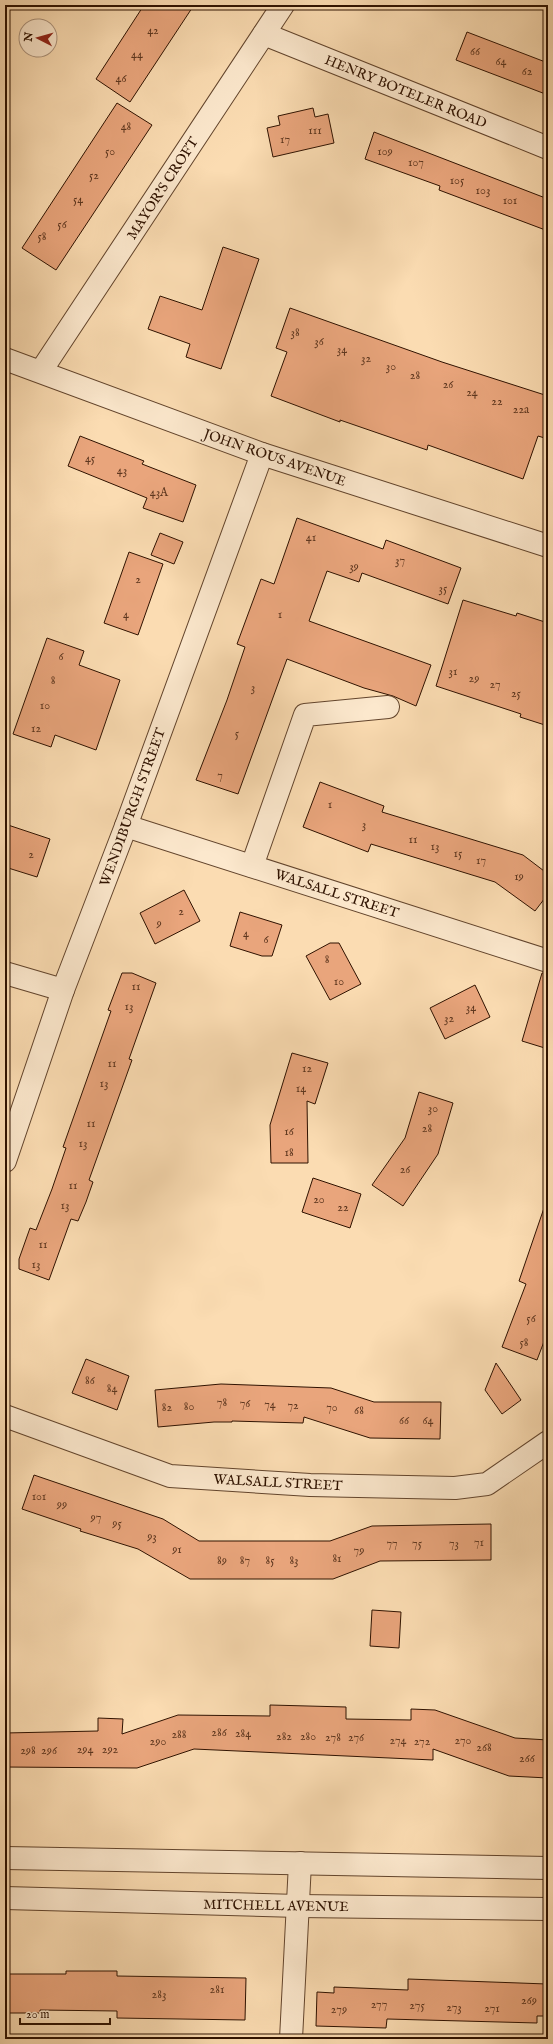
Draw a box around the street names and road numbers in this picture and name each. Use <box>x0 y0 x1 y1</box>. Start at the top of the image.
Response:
street label: HENRY BOTELER ROAD <box>322 51 489 133</box>
street label: MAYOR'S CROFT <box>123 133 203 243</box>
street label: JOHN ROUS AVENUE <box>199 424 348 491</box>
street label: WENDIBURGH STREET <box>96 725 170 889</box>
street label: WALSALL STREET <box>272 865 402 923</box>
street label: WALSALL STREET <box>213 1471 344 1495</box>
street label: MITCHELL AVENUE <box>203 1896 349 1916</box>

